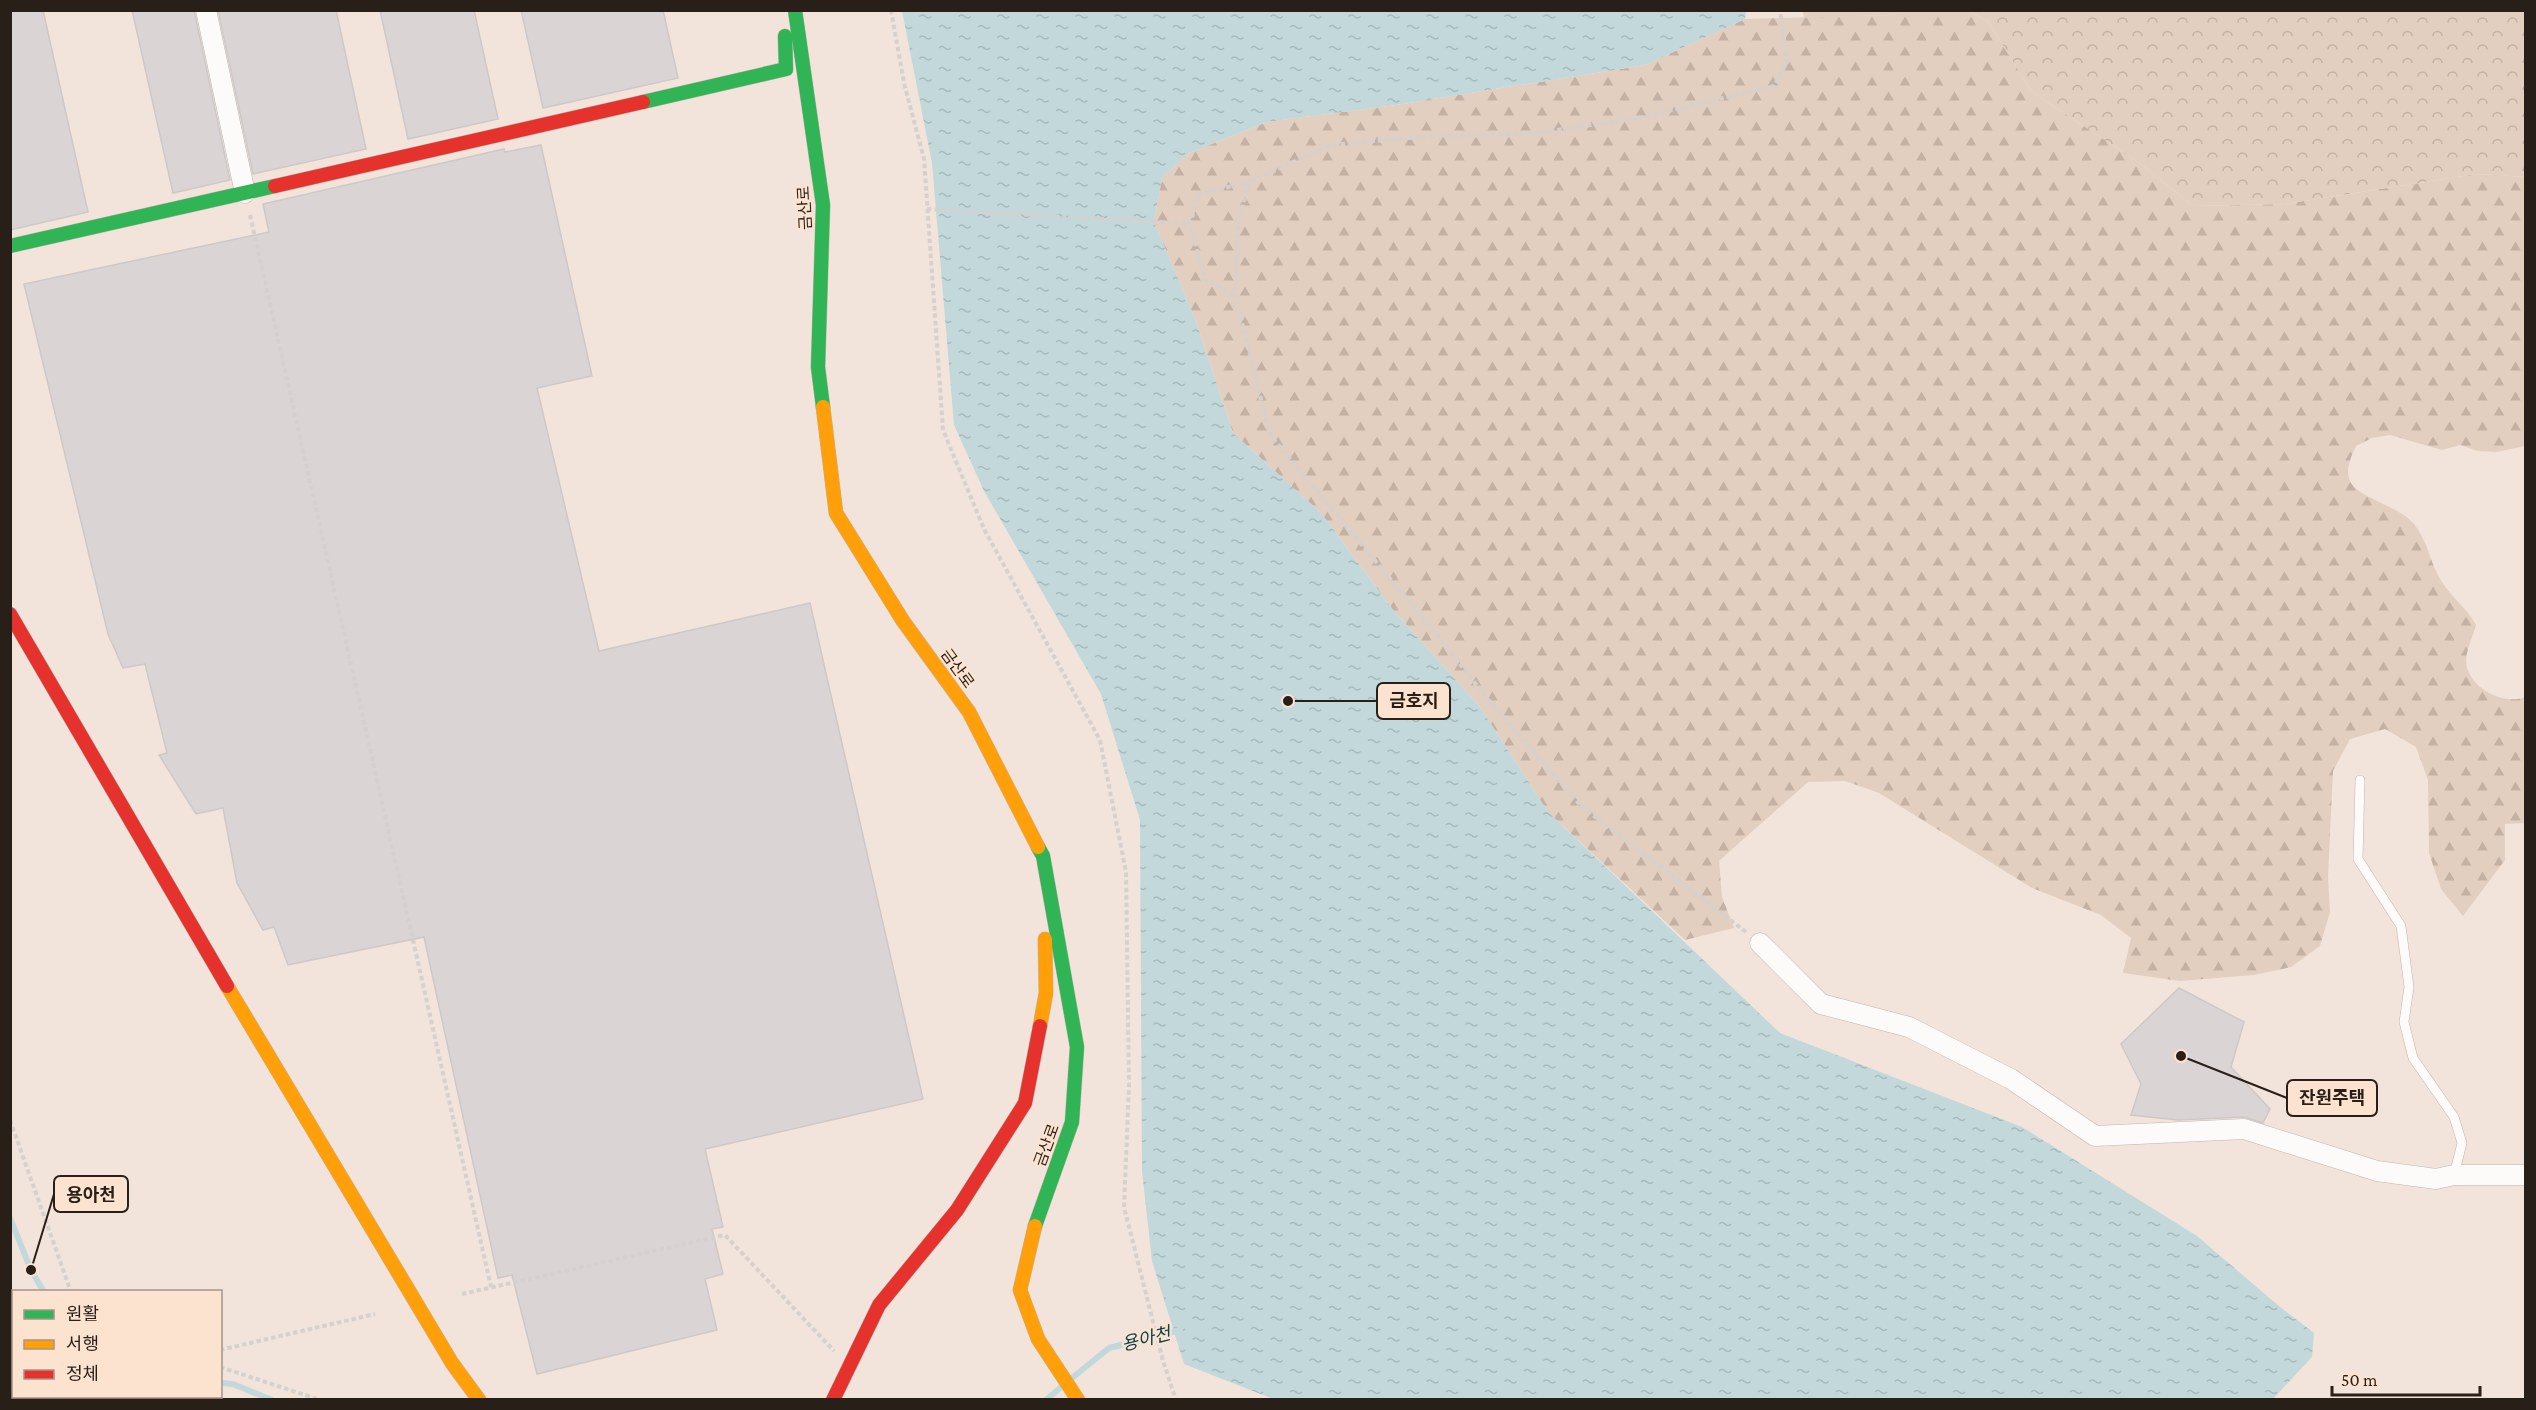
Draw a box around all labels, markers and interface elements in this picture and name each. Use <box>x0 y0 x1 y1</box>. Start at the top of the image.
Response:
street label: 금산로 <box>795 185 814 230</box>
street label: 금산로 <box>938 645 978 691</box>
callout: 금호지 <box>1377 683 1450 719</box>
text: 금호지 <box>1389 691 1439 711</box>
callout: 잔원주택 <box>2287 1080 2377 1116</box>
text: 잔원주택 <box>2299 1088 2365 1108</box>
street label: 금산로 <box>1031 1121 1062 1169</box>
callout: 용아천 <box>54 1176 128 1212</box>
text: 용아천 <box>66 1185 116 1205</box>
legend <box>12 1290 222 1398</box>
text: 원활 <box>66 1304 99 1324</box>
water label: 용아천 <box>1119 1323 1175 1355</box>
text: 서행 <box>66 1334 99 1354</box>
scale bar <box>2332 1359 2480 1397</box>
text: 정체 <box>66 1364 99 1384</box>
text: 50 m <box>2341 1370 2378 1390</box>

